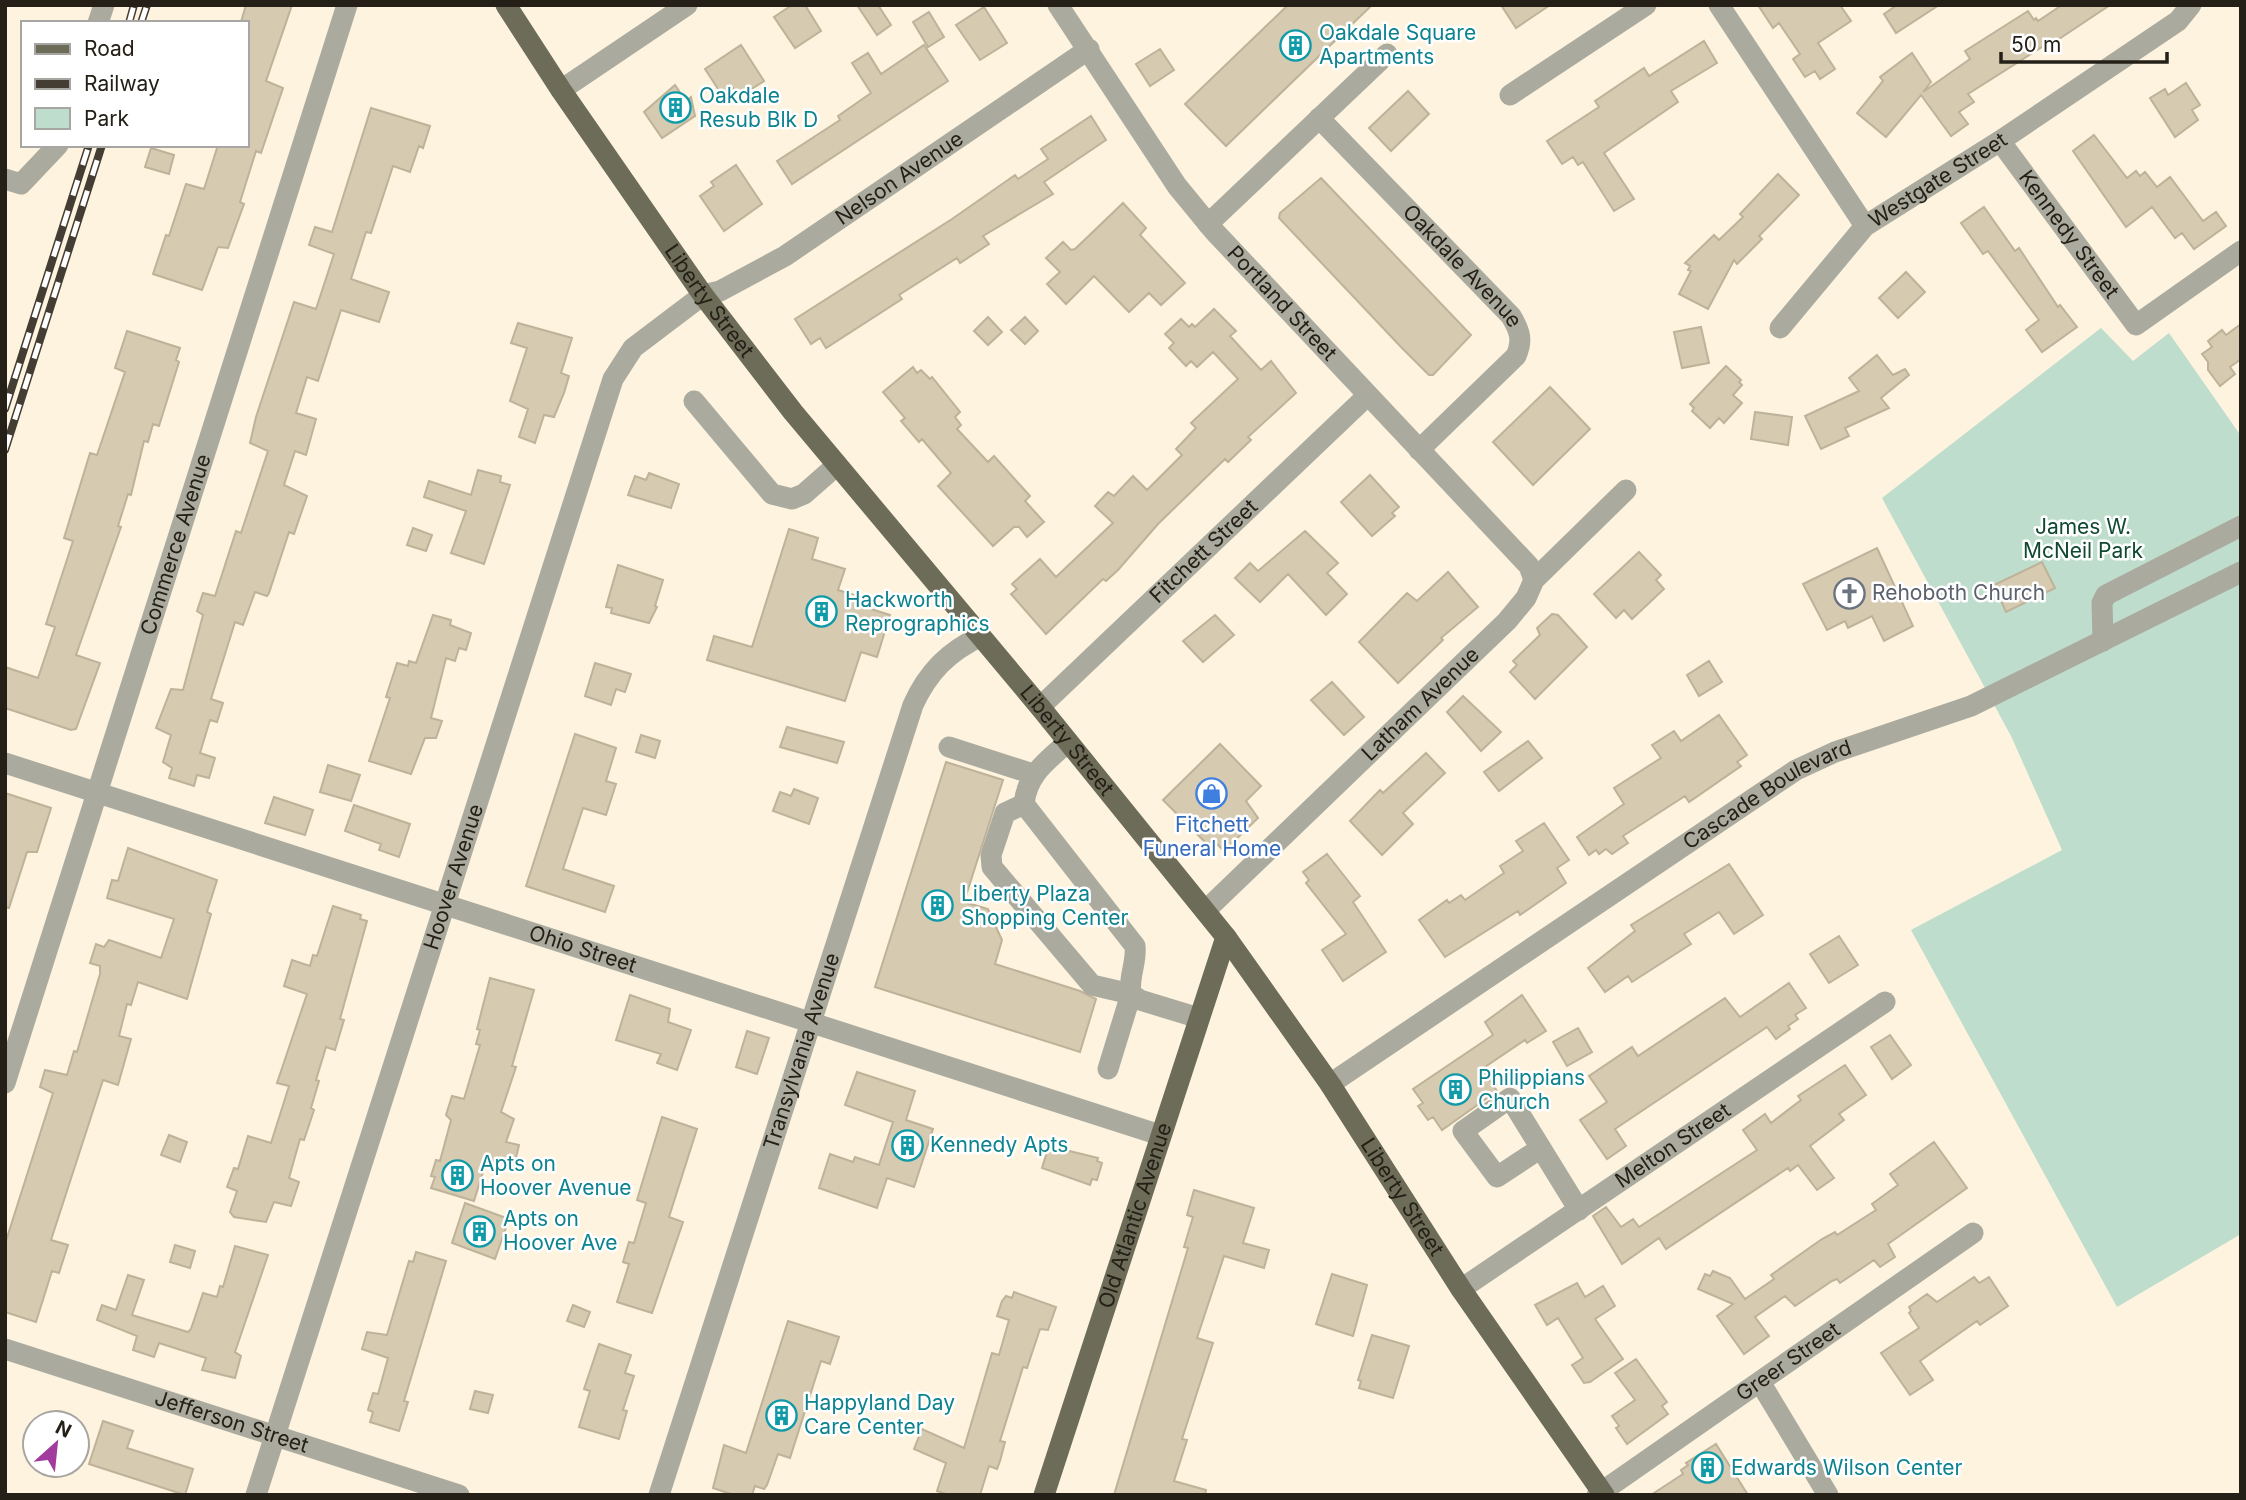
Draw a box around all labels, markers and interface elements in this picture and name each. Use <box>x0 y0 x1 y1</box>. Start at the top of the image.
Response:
place label: Oakdale Square Apartments <box>1319 20 1476 69</box>
legend <box>21 21 248 147</box>
scale bar <box>2001 21 2167 65</box>
building icon: Oakdale Square Apartments <box>1279 28 1313 62</box>
text: 50 m <box>2011 32 2061 57</box>
text: Road <box>84 36 135 61</box>
text: Railway <box>84 71 160 96</box>
place label: Oakdale Resub Blk D <box>699 83 818 132</box>
building icon: Oakdale Resub Blk D <box>659 91 693 125</box>
text: Park <box>84 106 129 131</box>
street label: Nelson Avenue <box>830 125 968 230</box>
street label: Westgate Street <box>1864 127 2012 232</box>
street label: Kennedy Street <box>2014 165 2125 303</box>
street label: Oakdale Avenue <box>1398 199 1528 331</box>
street label: Liberty Street <box>660 239 760 362</box>
street label: Portland Street <box>1222 240 1342 366</box>
street label: Commerce Avenue <box>135 451 216 638</box>
street label: Fitchett Street <box>1144 494 1263 608</box>
park label: James W. McNeil Park <box>2023 514 2144 563</box>
church icon: Rehoboth Church <box>1832 576 1866 610</box>
place label: Rehoboth Church <box>1872 580 2045 605</box>
place label: Hackworth Reprographics <box>845 587 989 636</box>
building icon: Hackworth Reprographics <box>805 595 839 629</box>
street label: Latham Avenue <box>1357 642 1484 766</box>
street label: Liberty Street <box>1015 680 1120 800</box>
street label: Cascade Boulevard <box>1678 734 1855 854</box>
shop icon: Fitchett Funeral Home <box>1195 776 1229 810</box>
street label: Hoover Avenue <box>418 801 488 953</box>
place label: Fitchett Funeral Home <box>1143 812 1281 861</box>
place label: Liberty Plaza Shopping Center <box>961 881 1128 930</box>
building icon: Liberty Plaza Shopping Center <box>921 889 955 923</box>
street label: Ohio Street <box>526 920 640 978</box>
street label: Transylvania Avenue <box>758 950 844 1153</box>
place label: Philippians Church <box>1478 1065 1585 1114</box>
building icon: Philippians Church <box>1438 1073 1472 1107</box>
street label: Melton Street <box>1610 1097 1735 1193</box>
street label: Old Atlantic Avenue <box>1093 1119 1177 1311</box>
building icon: Kennedy Apts <box>890 1128 924 1162</box>
place label: Kennedy Apts <box>930 1132 1068 1157</box>
street label: Liberty Street <box>1356 1133 1449 1260</box>
place label: Apts on Hoover Avenue <box>480 1151 632 1200</box>
building icon: Apts on Hoover Avenue <box>440 1159 474 1193</box>
place label: Apts on Hoover Ave <box>503 1206 618 1255</box>
building icon: Apts on Hoover Ave <box>463 1214 497 1248</box>
street label: Greer Street <box>1731 1317 1845 1406</box>
street label: Jefferson Street <box>152 1385 312 1458</box>
place label: Happyland Day Care Center <box>804 1390 955 1439</box>
building icon: Happyland Day Care Center <box>764 1398 798 1432</box>
north arrow <box>21 1409 91 1479</box>
text: N <box>52 1416 75 1443</box>
building icon: Edwards Wilson Center <box>1691 1451 1725 1485</box>
place label: Edwards Wilson Center <box>1731 1455 1963 1480</box>

